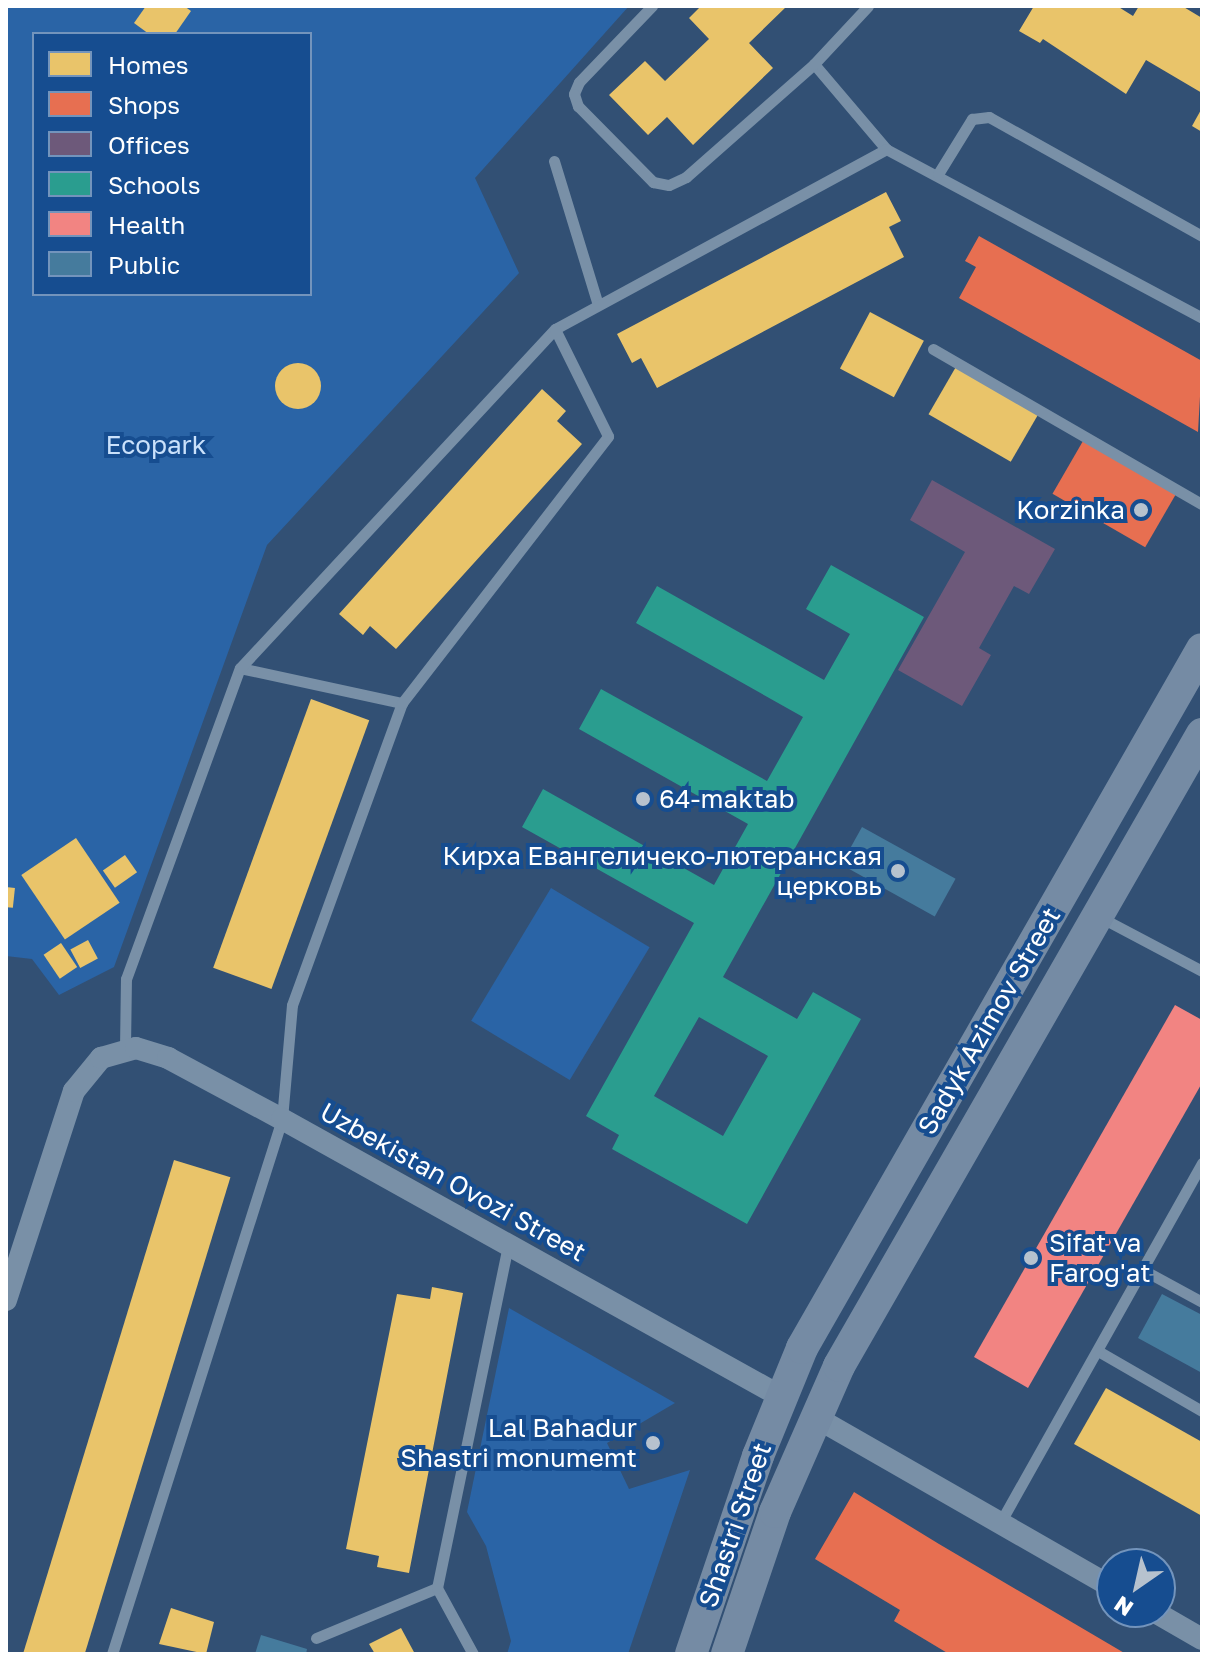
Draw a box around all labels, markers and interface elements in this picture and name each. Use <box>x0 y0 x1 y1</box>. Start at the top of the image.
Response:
legend <box>32 32 312 296</box>
text: Homes <box>108 50 189 79</box>
text: Shops <box>108 90 180 119</box>
text: Offices <box>108 130 190 159</box>
text: Schools <box>108 170 200 199</box>
text: Health <box>108 210 185 239</box>
text: Public <box>108 250 180 279</box>
park label: Ecopark <box>106 429 206 461</box>
place label: Korzinka <box>1016 494 1125 526</box>
marker: Korzinka <box>1132 501 1150 519</box>
place label: 64-maktab <box>659 783 794 815</box>
marker: 64-maktab <box>634 790 652 808</box>
place label: Кирха Евангеличеко-лютеранская церковь <box>443 840 882 902</box>
marker: Кирха Евангеличеко-лютеранская церковь <box>889 862 907 880</box>
street label: Sadyk Azimov Street <box>911 902 1067 1140</box>
street label: Uzbekistan Ovozi Street <box>315 1096 591 1268</box>
place label: Sifat va Farog'at <box>1049 1227 1151 1288</box>
marker: Sifat va Farog'at <box>1020 1247 1042 1269</box>
place label: Lal Bahadur Shastri monumemt <box>400 1412 637 1474</box>
marker: Lal Bahadur Shastri monumemt <box>644 1434 662 1452</box>
street label: Shastri Street <box>692 1439 778 1611</box>
north arrow <box>1096 1548 1176 1628</box>
text: N <box>1109 1591 1138 1623</box>

